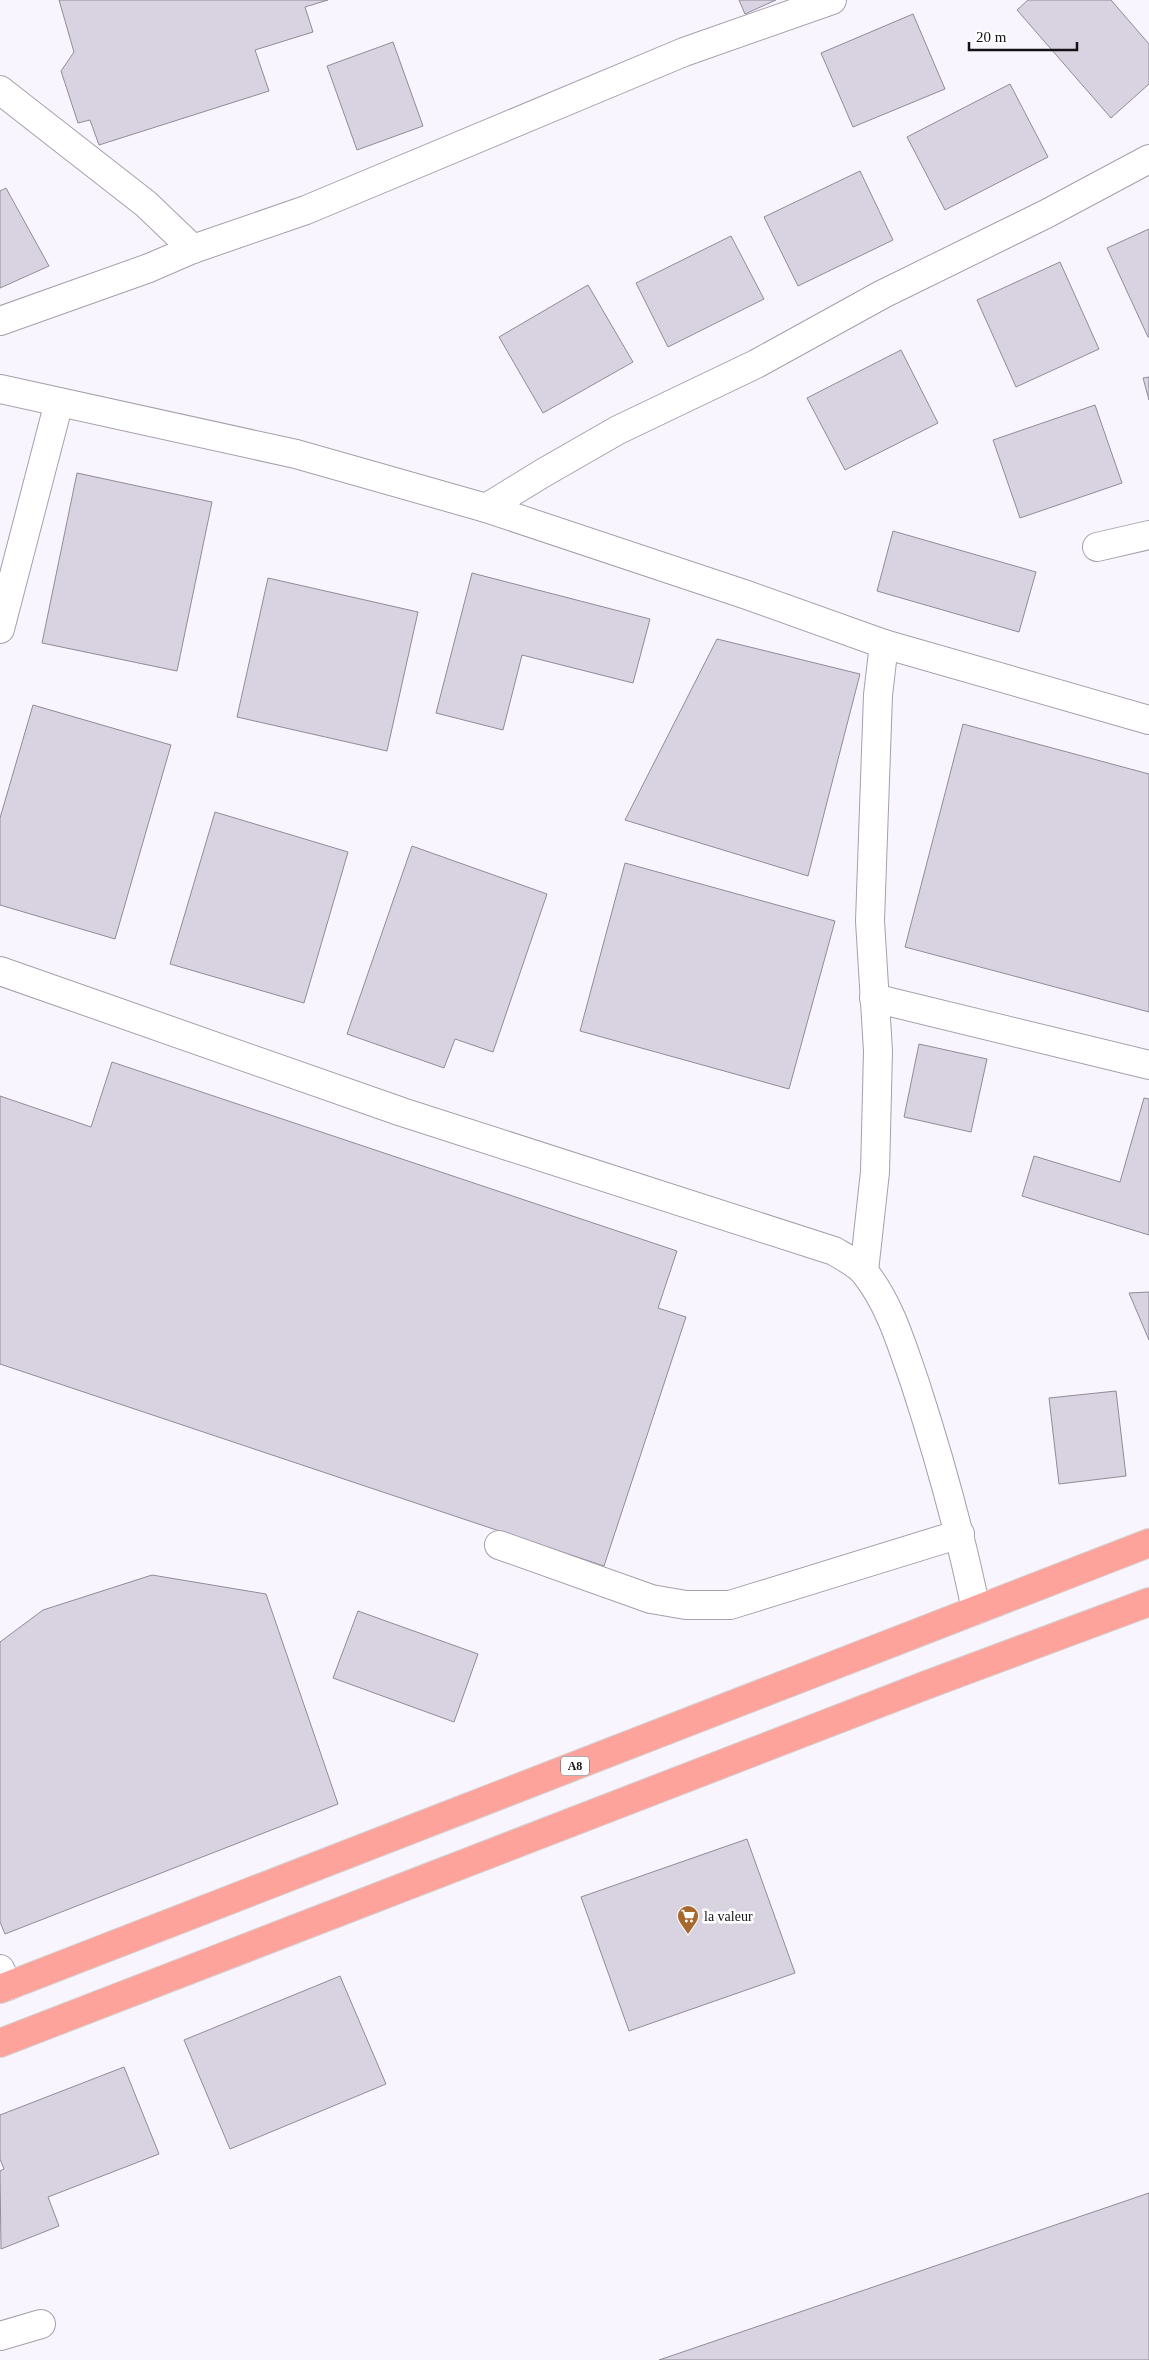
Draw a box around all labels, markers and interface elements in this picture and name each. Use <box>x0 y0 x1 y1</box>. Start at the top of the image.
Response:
scale bar <box>969 20 1076 52</box>
text: 20 m <box>976 29 1007 45</box>
road number: A8 <box>561 1756 589 1775</box>
supermarket icon: la valeur <box>676 1904 700 1935</box>
place label: la valeur <box>704 1909 753 1924</box>

